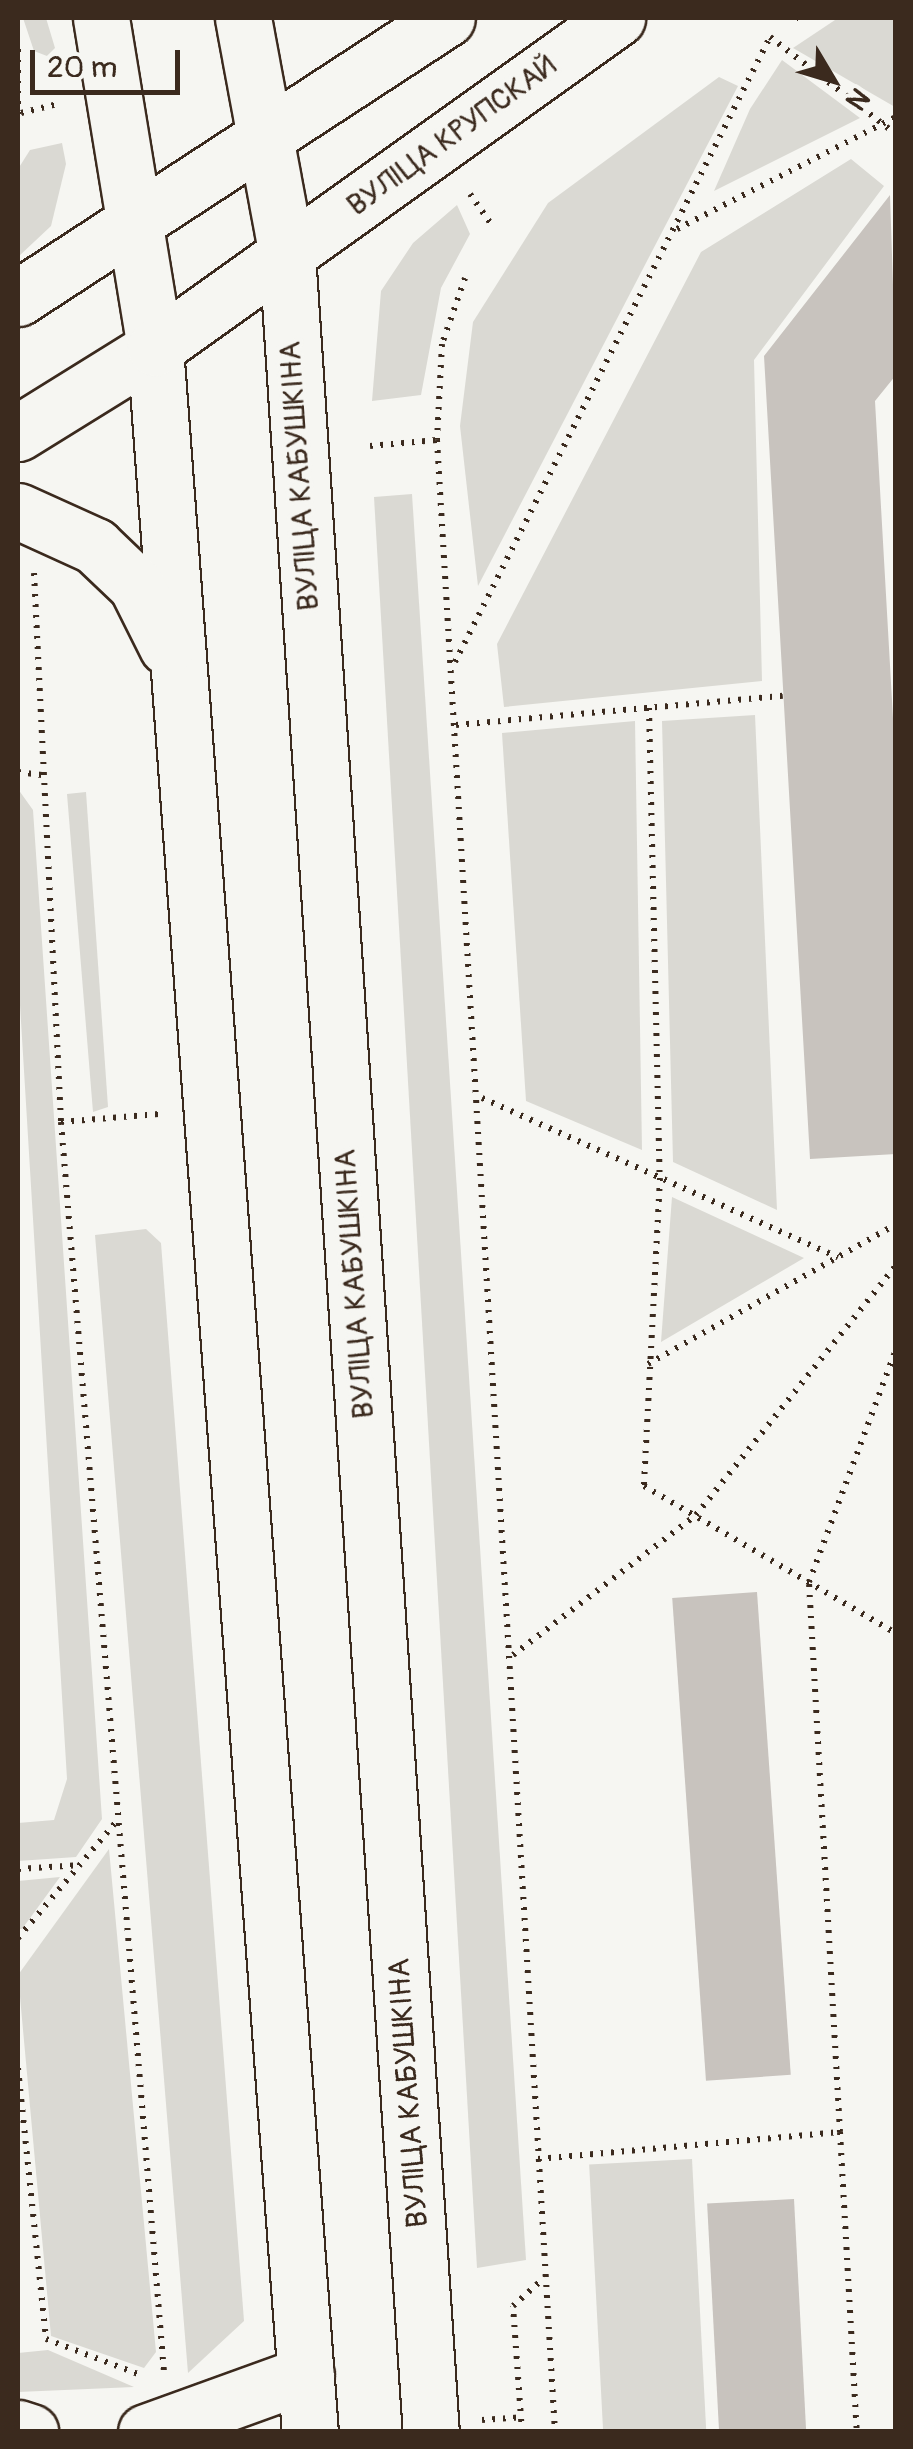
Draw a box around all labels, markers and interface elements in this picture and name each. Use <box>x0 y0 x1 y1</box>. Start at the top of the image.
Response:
scale bar <box>35 30 185 92</box>
north arrow <box>783 30 883 130</box>
street label: ВУЛІЦА КРУПСКАЙ <box>340 48 564 224</box>
text: 20 m <box>47 49 117 86</box>
text: N <box>837 81 877 117</box>
street label: ВУЛІЦА КАБУШКІНА <box>273 340 327 612</box>
street label: ВУЛІЦА КАБУШКІНА <box>328 1148 382 1420</box>
street label: ВУЛІЦА КАБУШКІНА <box>382 1957 436 2229</box>

